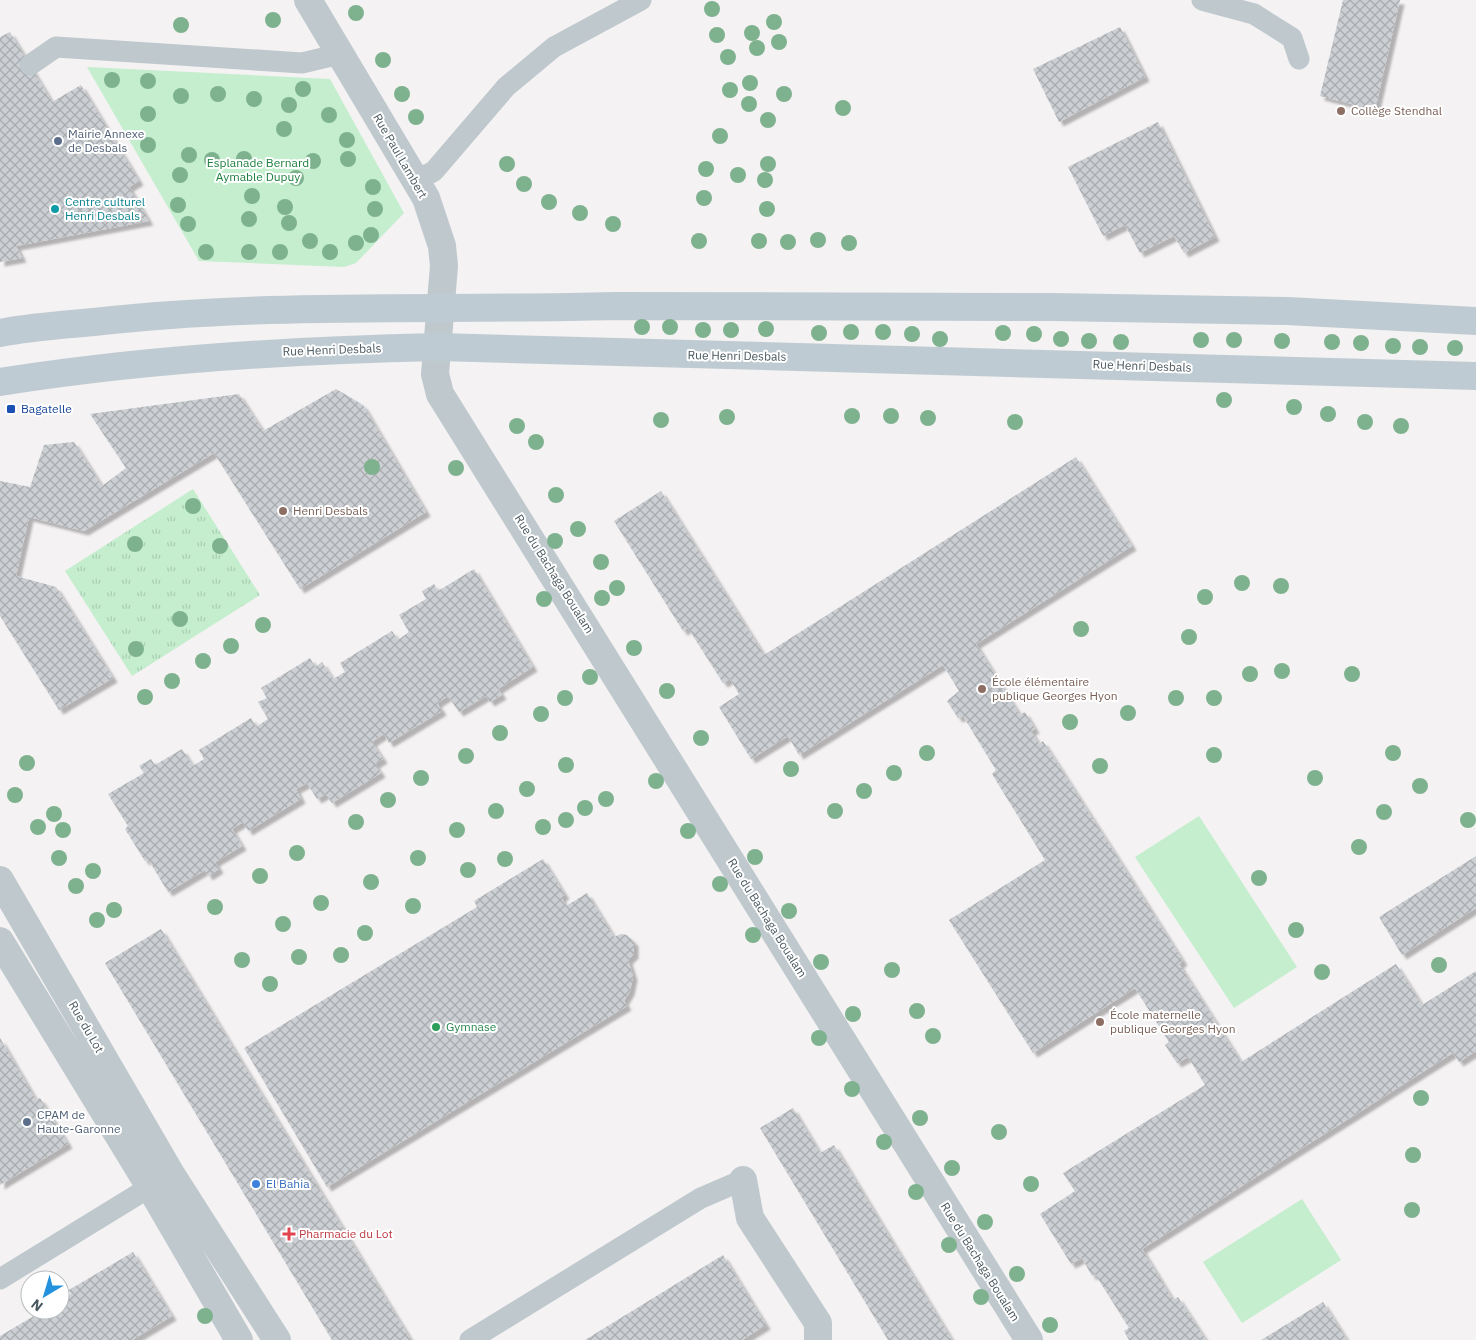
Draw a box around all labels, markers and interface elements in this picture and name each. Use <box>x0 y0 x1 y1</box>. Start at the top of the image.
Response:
place label: Collège Stendhal <box>1351 103 1442 118</box>
marker: Collège Stendhal <box>1335 105 1347 117</box>
street label: Rue Paul Lambert <box>370 111 431 201</box>
place label: Mairie Annexe de Desbals <box>68 126 145 155</box>
marker: Mairie Annexe de Desbals <box>52 135 64 147</box>
park label: Esplanade Bernard Aymable Dupuy <box>207 155 309 184</box>
place label: Centre culturel Henri Desbals <box>65 194 145 223</box>
marker: Centre culturel Henri Desbals <box>49 203 61 215</box>
street label: Rue Henri Desbals <box>282 340 382 359</box>
street label: Rue Henri Desbals <box>687 347 787 364</box>
street label: Rue Henri Desbals <box>1092 356 1192 375</box>
place label: Bagatelle <box>21 401 72 416</box>
marker: Bagatelle <box>5 403 17 415</box>
place label: Henri Desbals <box>293 503 368 518</box>
marker: Henri Desbals <box>277 505 289 517</box>
street label: Rue du Bachaga Boualam <box>512 511 597 636</box>
place label: École élémentaire publique Georges Hyon <box>992 674 1117 703</box>
marker: École élémentaire publique Georges Hyon <box>976 683 988 695</box>
street label: Rue du Bachaga Boualam <box>725 855 810 980</box>
street label: Rue du Lot <box>66 998 107 1055</box>
place label: École maternelle publique Georges Hyon <box>1110 1007 1235 1036</box>
marker: École maternelle publique Georges Hyon <box>1094 1016 1106 1028</box>
place label: Gymnase <box>446 1019 497 1034</box>
marker: Gymnase <box>430 1021 442 1033</box>
place label: CPAM de Haute-Garonne <box>37 1107 121 1136</box>
marker: CPAM de Haute-Garonne <box>21 1116 33 1128</box>
place label: El Bahia <box>266 1176 310 1191</box>
marker: El Bahia <box>250 1178 262 1190</box>
street label: Rue du Bachaga Boualam <box>938 1199 1023 1324</box>
place label: Pharmacie du Lot <box>299 1226 393 1241</box>
marker: Pharmacie du Lot <box>283 1228 295 1240</box>
north arrow <box>20 1270 70 1320</box>
text: N <box>27 1295 47 1315</box>

